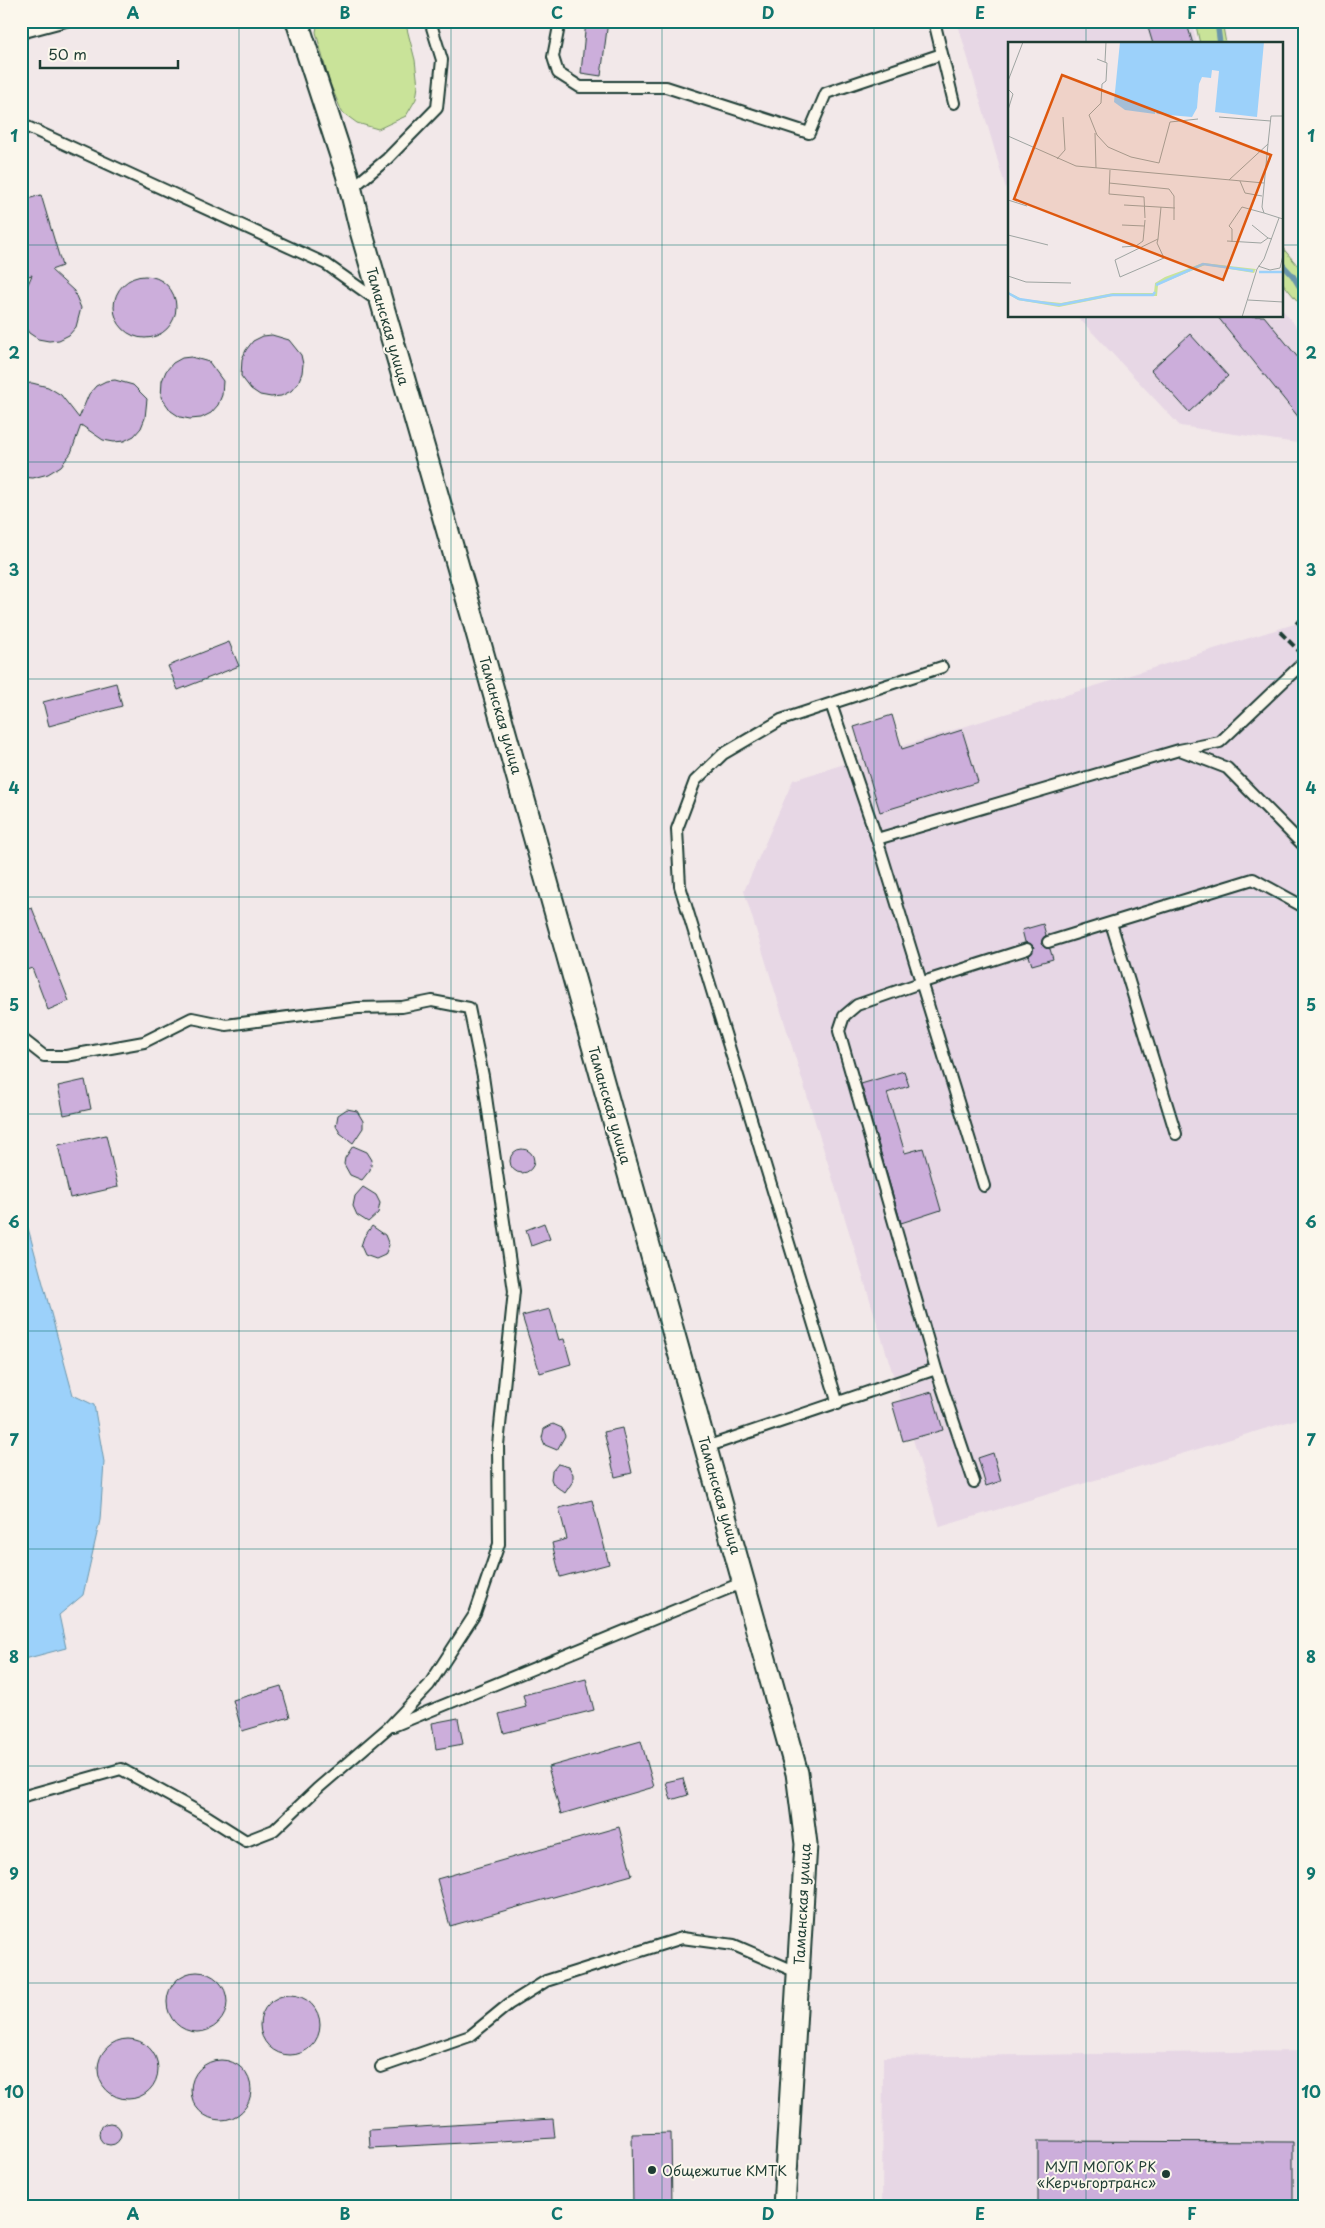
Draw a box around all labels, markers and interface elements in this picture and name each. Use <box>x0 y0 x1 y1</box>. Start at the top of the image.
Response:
text: A <box>127 0 140 24</box>
text: B <box>340 0 351 24</box>
text: C <box>551 0 563 24</box>
text: D <box>762 0 774 24</box>
text: E <box>975 0 985 24</box>
text: F <box>1187 0 1197 24</box>
scale bar <box>40 38 178 70</box>
text: 50 m <box>48 42 87 65</box>
inset map <box>1008 42 1282 318</box>
text: 1 <box>10 123 18 147</box>
text: 1 <box>1307 123 1315 147</box>
street label: Таманская улица <box>361 265 415 388</box>
text: 2 <box>8 340 20 364</box>
text: 2 <box>1305 340 1317 364</box>
text: 3 <box>9 557 19 581</box>
text: 3 <box>1306 557 1316 581</box>
street label: Таманская улица <box>474 654 528 777</box>
text: 4 <box>9 775 20 799</box>
text: 4 <box>1306 775 1317 799</box>
text: 5 <box>9 992 19 1016</box>
text: 5 <box>1306 992 1316 1016</box>
street label: Таманская улица <box>583 1044 637 1167</box>
text: 6 <box>8 1209 20 1233</box>
text: 6 <box>1305 1209 1317 1233</box>
text: 7 <box>9 1427 19 1451</box>
text: 7 <box>1306 1427 1316 1451</box>
street label: Таманская улица <box>693 1434 747 1557</box>
text: 8 <box>9 1644 19 1668</box>
text: 8 <box>1306 1644 1316 1668</box>
street label: Таманская улица <box>788 1842 816 1965</box>
text: 9 <box>9 1861 19 1885</box>
text: 9 <box>1306 1861 1316 1885</box>
text: 10 <box>4 2079 24 2103</box>
text: 10 <box>1301 2079 1321 2103</box>
place label: МУП МОГОК РК «Керчьгортранс» <box>1037 2156 1156 2193</box>
place label: Общежитие КМТК <box>662 2160 787 2181</box>
marker: Общежитие КМТК <box>646 2164 658 2176</box>
marker: МУП МОГОК РК «Керчьгортранс» <box>1160 2168 1172 2180</box>
text: A <box>127 2201 140 2225</box>
text: B <box>340 2201 351 2225</box>
text: C <box>551 2201 563 2225</box>
text: D <box>762 2201 774 2225</box>
text: E <box>975 2201 985 2225</box>
text: F <box>1187 2201 1197 2225</box>

